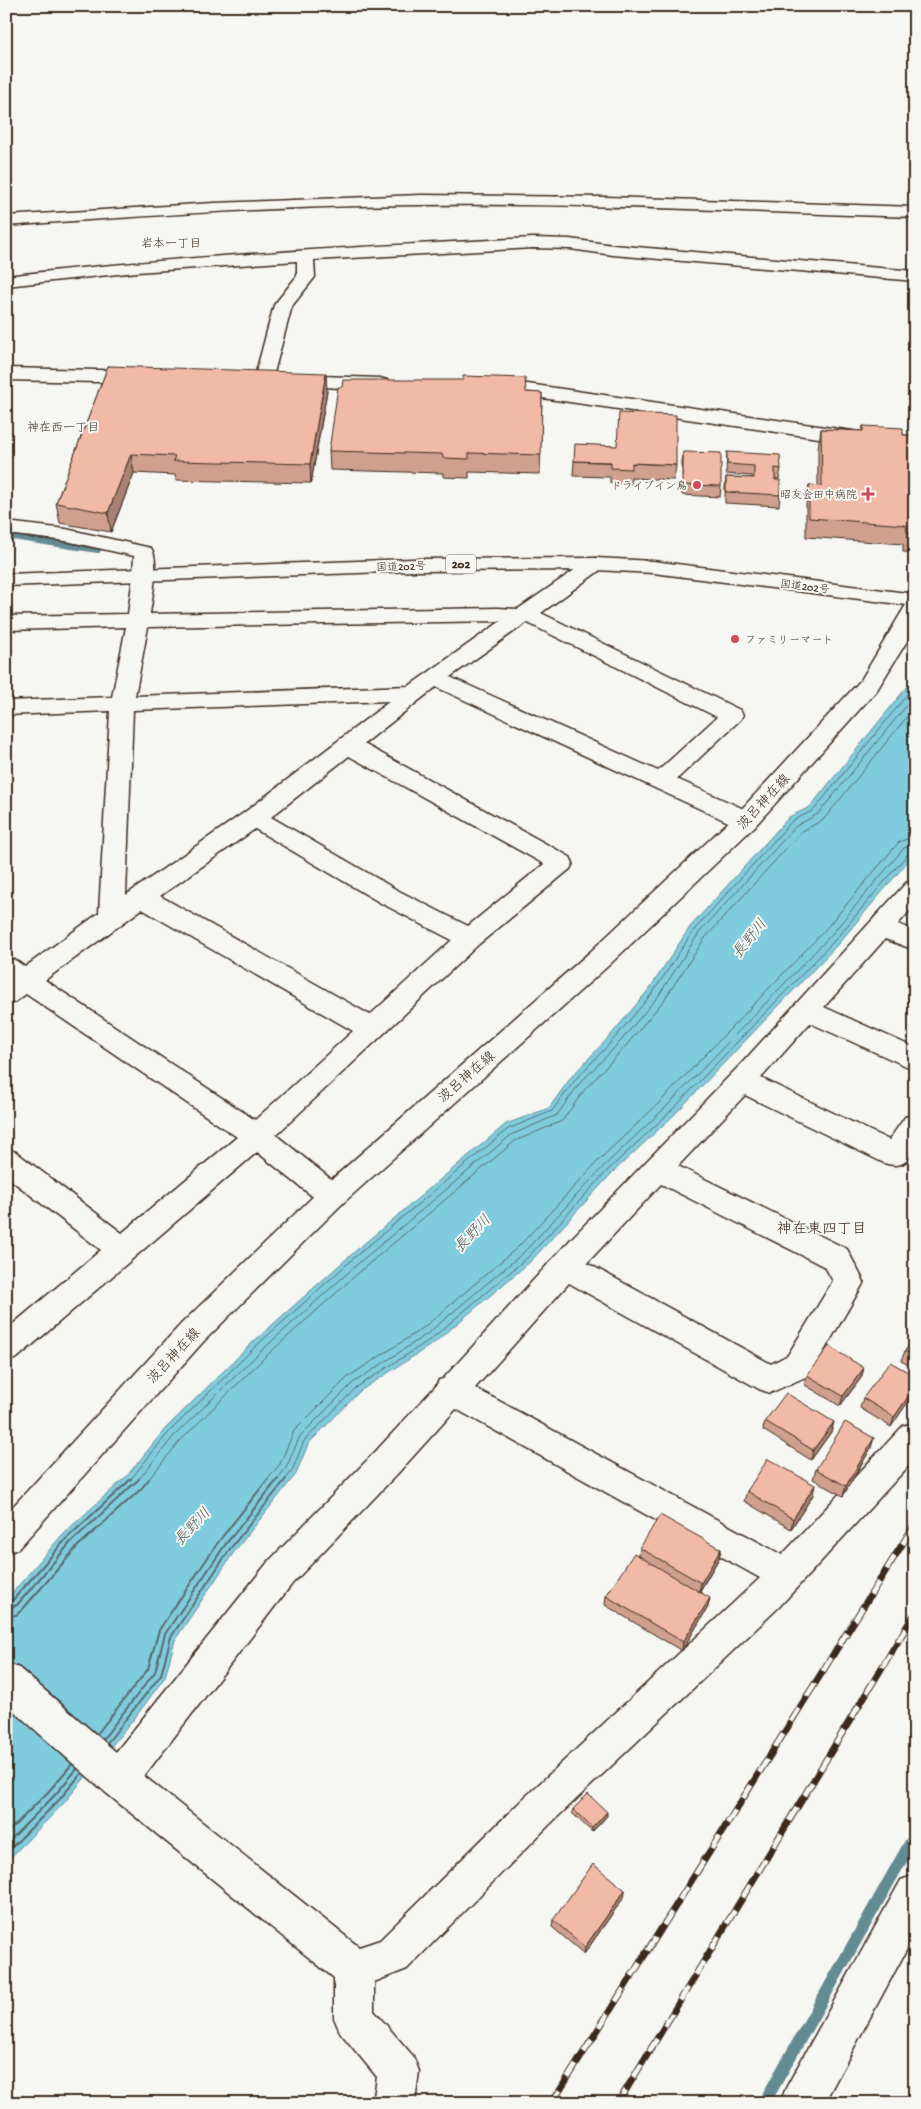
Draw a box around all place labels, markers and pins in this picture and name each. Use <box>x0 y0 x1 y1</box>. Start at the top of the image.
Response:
marker: ドライブイン鳥 <box>691 479 703 491</box>
place label: ドライブイン鳥 <box>611 480 687 493</box>
marker: 昭友会田中病院 <box>861 487 875 501</box>
place label: 昭友会田中病院 <box>780 489 857 502</box>
marker: ファミリーマート <box>729 633 741 645</box>
place label: ファミリーマート <box>745 635 833 647</box>

